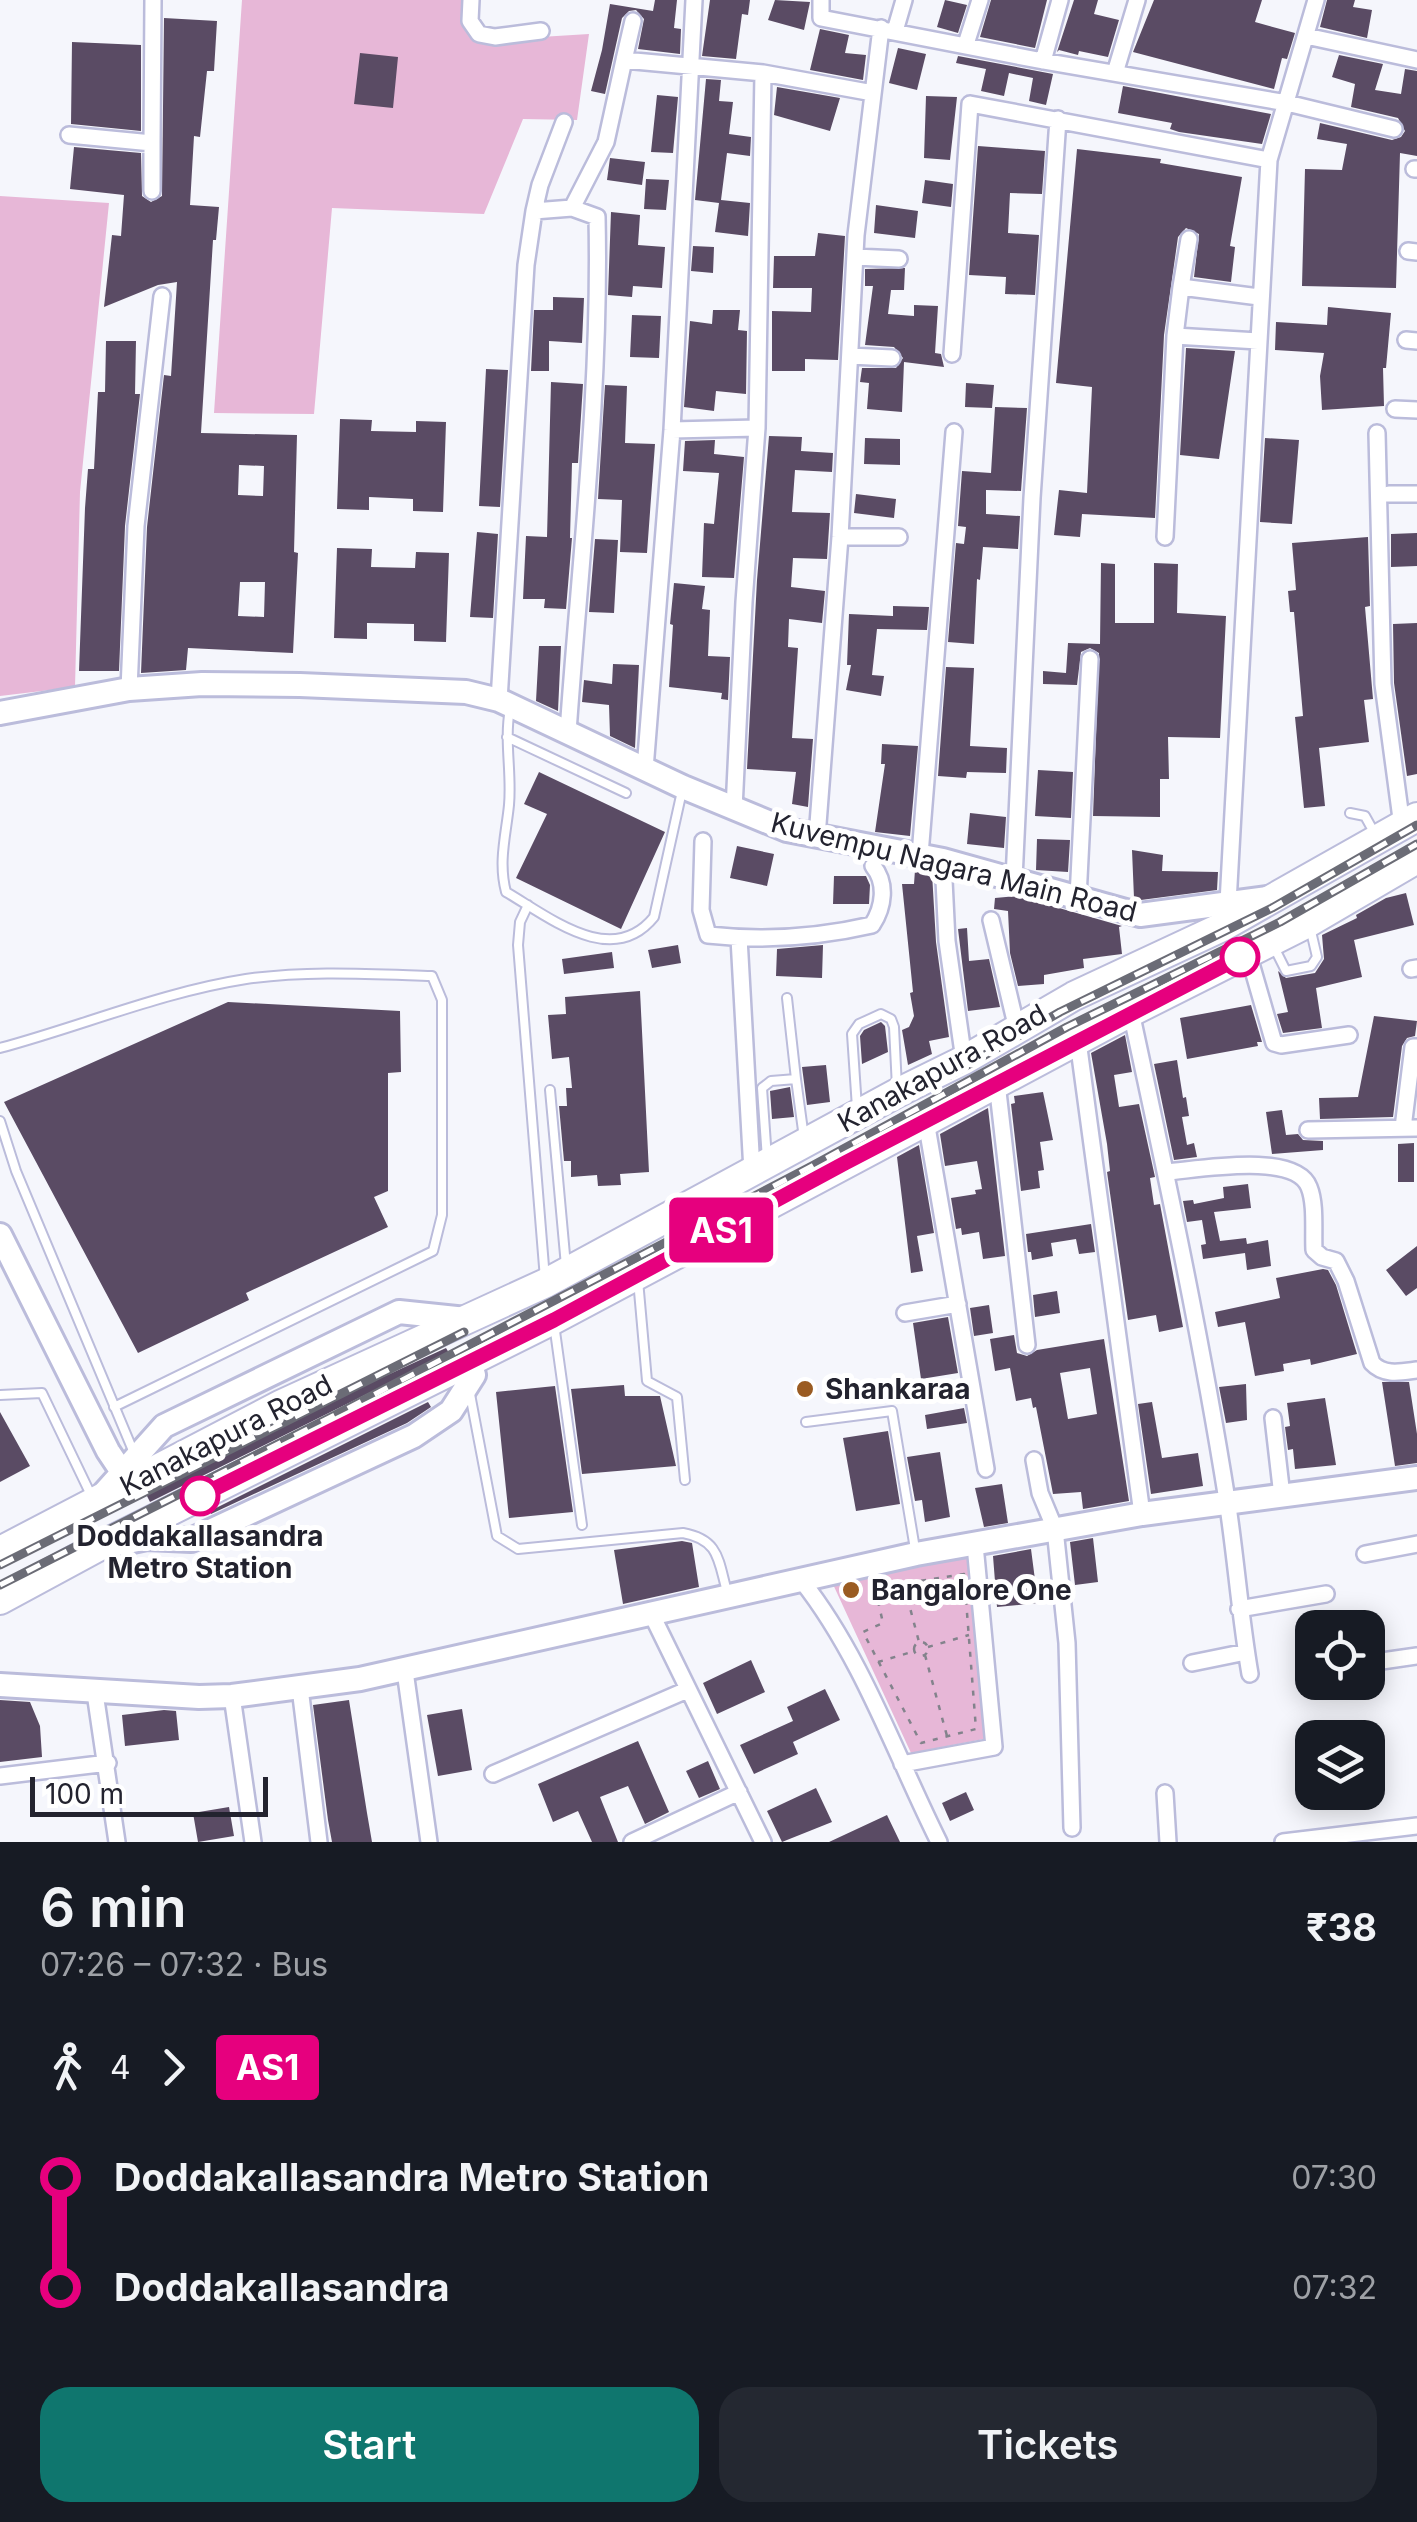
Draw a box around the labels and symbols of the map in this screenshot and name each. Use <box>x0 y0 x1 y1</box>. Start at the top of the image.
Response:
street label: Kuvempu Nagara Main Road <box>768 805 1140 929</box>
unlabelled marker <box>1221 938 1259 976</box>
street label: Kanakapura Road <box>832 997 1052 1139</box>
line badge: AS1 <box>664 1198 778 1262</box>
street label: Kanakapura Road <box>114 1367 338 1503</box>
place label: Shankaraa <box>825 1372 970 1406</box>
marker: Shankaraa <box>794 1378 816 1400</box>
marker: Doddakallasandra Metro Station <box>181 1477 219 1515</box>
place label: Doddakallasandra Metro Station <box>76 1519 324 1585</box>
place label: Bangalore One <box>871 1573 1072 1607</box>
marker: Bangalore One <box>840 1579 862 1601</box>
scale bar <box>30 1772 268 1816</box>

